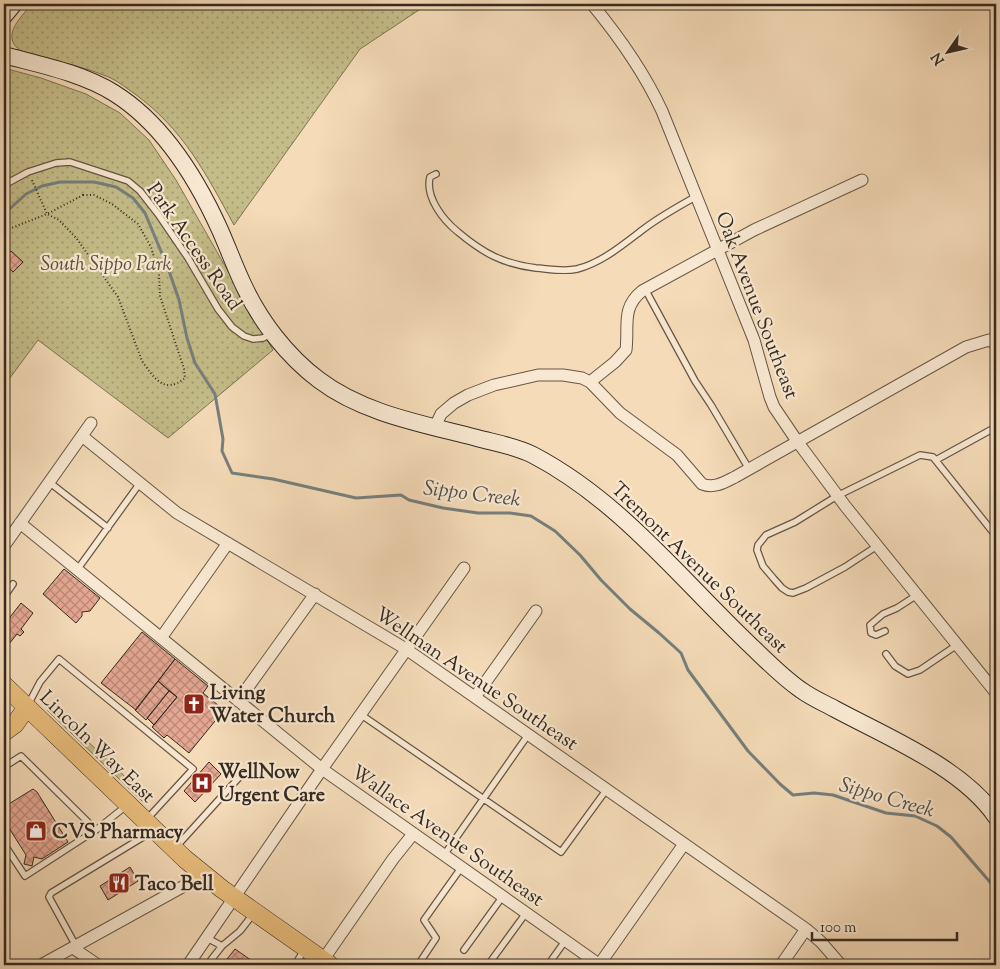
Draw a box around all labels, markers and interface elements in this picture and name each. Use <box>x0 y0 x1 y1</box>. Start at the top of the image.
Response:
north arrow <box>922 28 972 78</box>
text: N <box>927 48 950 68</box>
street label: Park Access Road <box>138 178 248 317</box>
street label: Oak Avenue Southeast <box>707 208 805 404</box>
park label: South Sippo Park <box>40 251 172 280</box>
water label: Sippo Creek <box>421 474 523 516</box>
street label: Tremont Avenue Southeast <box>603 476 793 661</box>
street label: Wellman Avenue Southeast <box>368 601 583 759</box>
place label: Living Water Church <box>210 680 336 732</box>
street label: Lincoln Way East <box>32 685 161 811</box>
church icon: Living Water Church <box>182 692 206 716</box>
place label: WellNow Urgent Care <box>218 759 325 811</box>
street label: Wallace Avenue Southeast <box>344 759 549 915</box>
hospital icon: WellNow Urgent Care <box>190 771 214 795</box>
water label: Sippo Creek <box>835 771 938 827</box>
shop icon: CVS Pharmacy <box>24 819 48 843</box>
place label: CVS Pharmacy <box>52 819 183 848</box>
restaurant icon: Taco Bell <box>107 871 131 895</box>
place label: Taco Bell <box>135 871 214 900</box>
scale bar <box>812 909 958 941</box>
text: 100 m <box>820 918 857 939</box>

